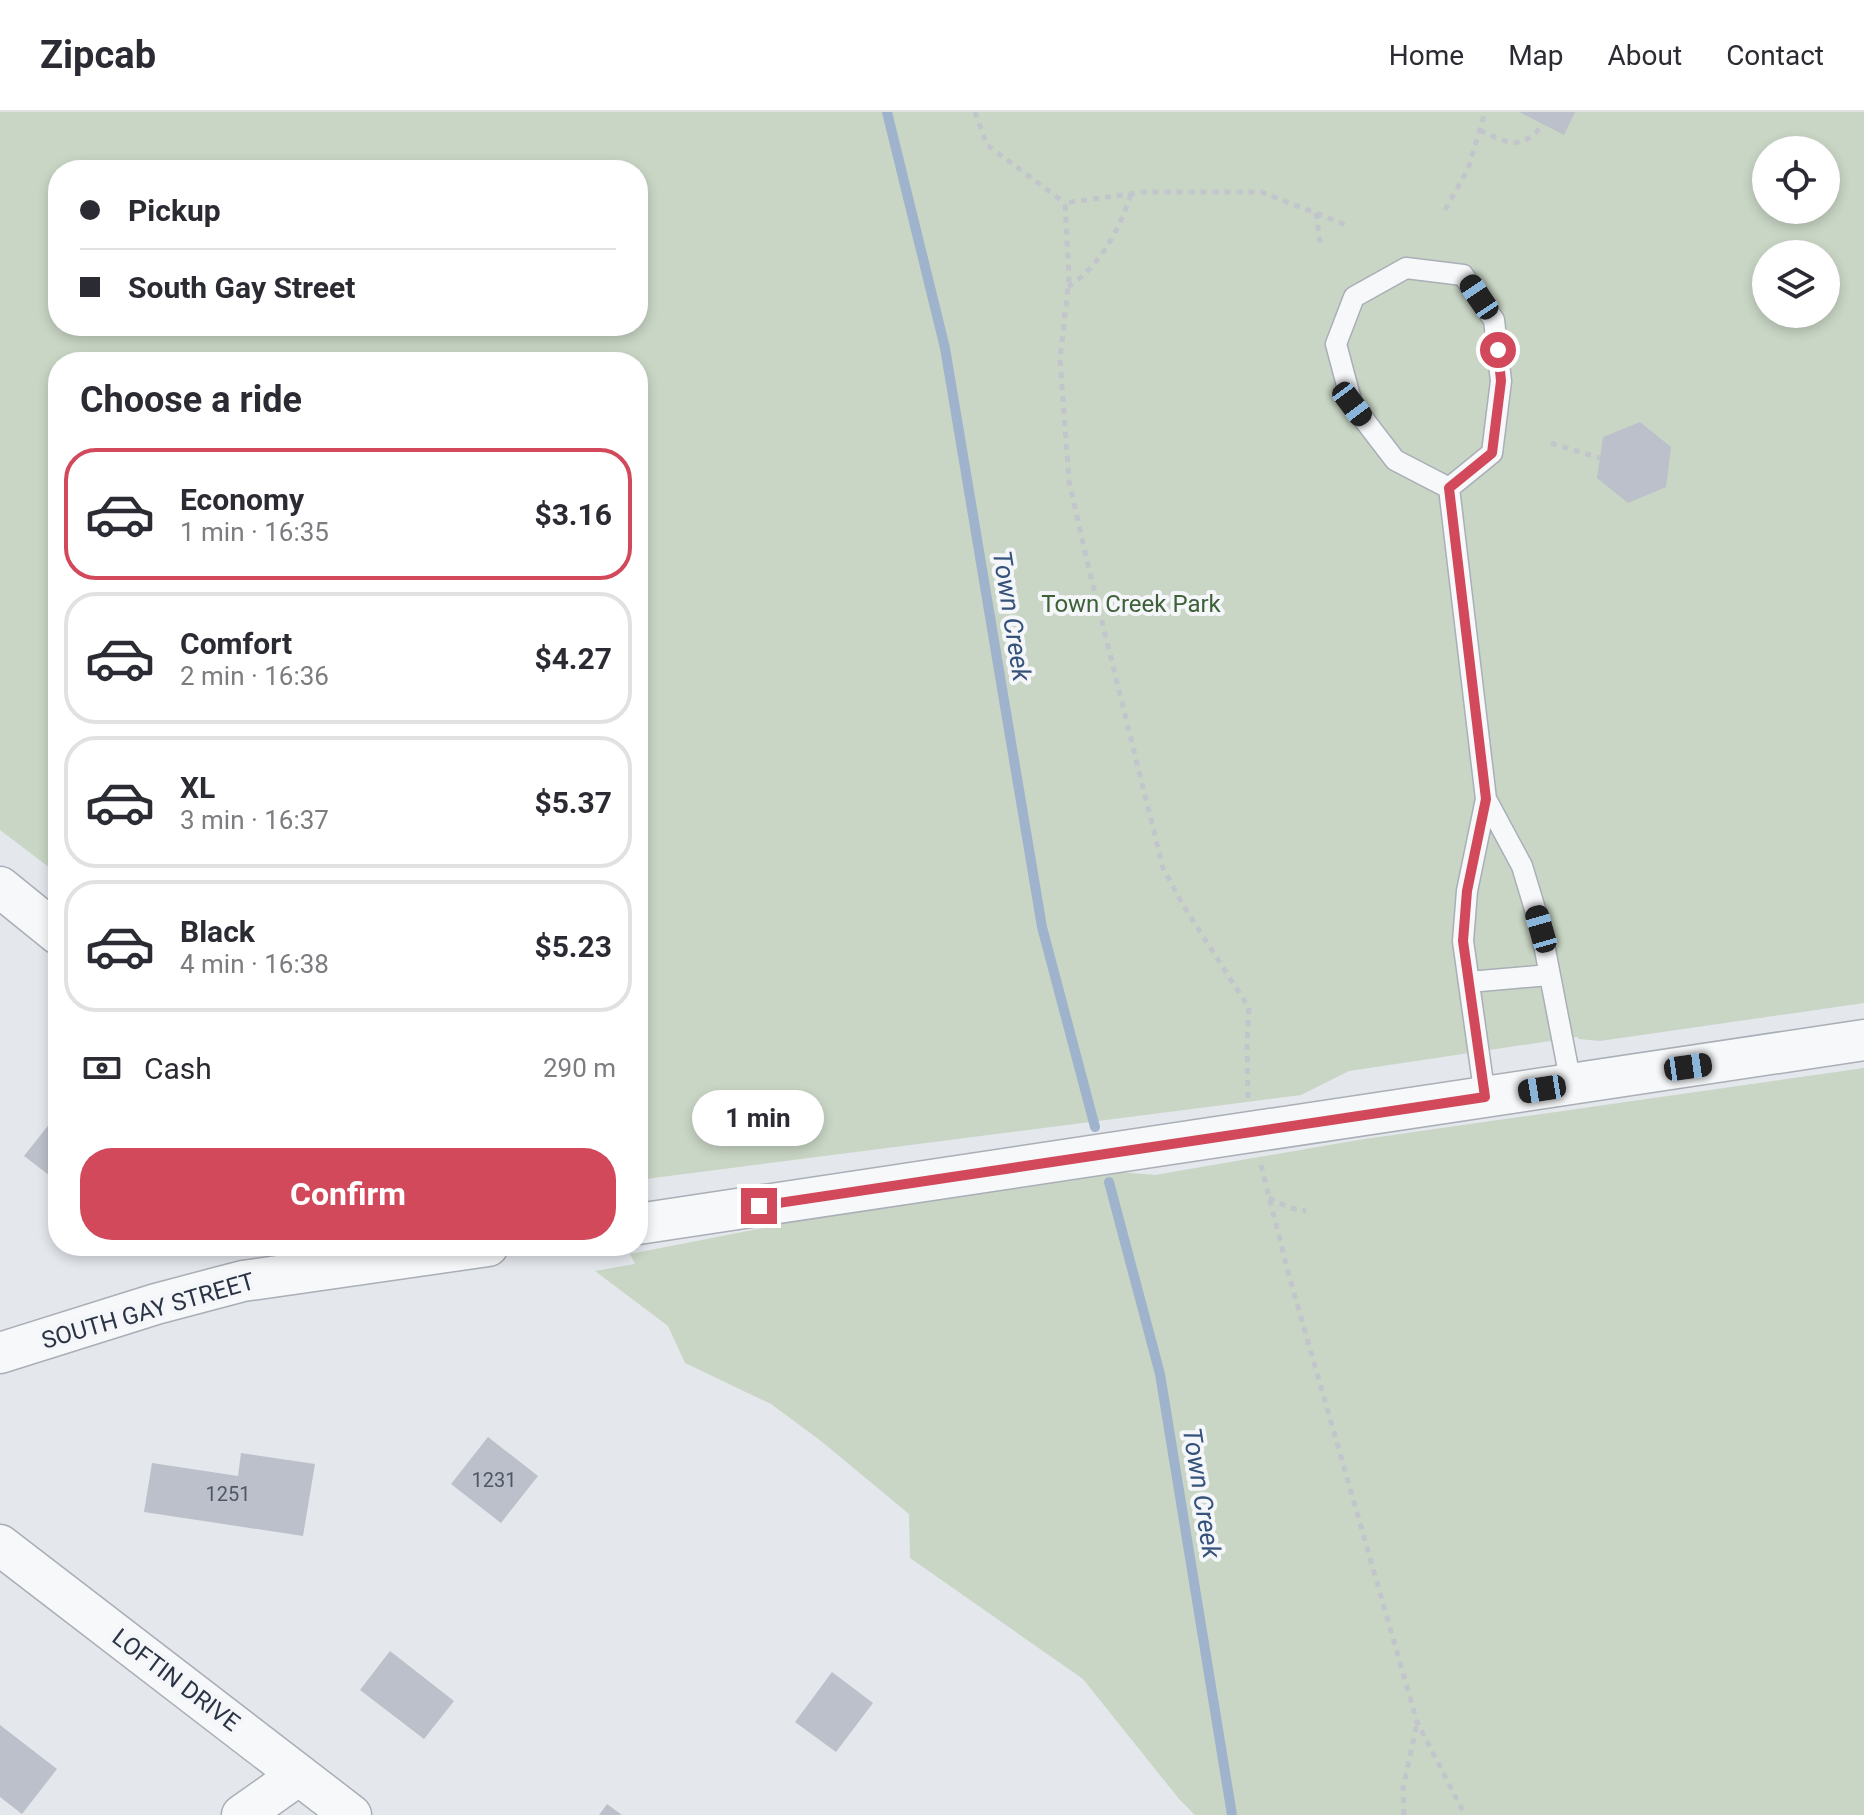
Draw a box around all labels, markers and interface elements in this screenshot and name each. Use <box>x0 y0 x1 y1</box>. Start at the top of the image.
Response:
text: Zipcab <box>40 33 156 77</box>
text: Home <box>1389 39 1464 72</box>
text: Map <box>1508 39 1564 72</box>
text: About <box>1608 39 1682 72</box>
text: Contact <box>1726 39 1824 72</box>
map controls <box>1752 136 1840 328</box>
button: locate <box>1752 136 1840 224</box>
text: Pickup <box>128 193 221 228</box>
button: layers <box>1752 240 1840 328</box>
text: South Gay Street <box>128 270 355 305</box>
car <box>1456 270 1502 324</box>
route start <box>1480 332 1516 368</box>
car <box>1328 378 1376 430</box>
text: Choose a ride <box>80 379 302 421</box>
icon: car <box>84 478 156 550</box>
text: Economy <box>180 482 304 517</box>
text: $3.16 <box>534 497 612 532</box>
text: 1 min · 16:35 <box>180 517 329 547</box>
water label: Town Creek <box>987 549 1037 685</box>
park label: Town Creek Park <box>1041 590 1222 618</box>
icon: car <box>84 622 156 694</box>
text: Comfort <box>180 626 292 661</box>
text: $4.27 <box>534 641 612 676</box>
text: 2 min · 16:36 <box>180 661 329 691</box>
icon: car <box>84 766 156 838</box>
text: XL <box>180 770 215 805</box>
text: $5.37 <box>534 785 612 820</box>
text: 3 min · 16:37 <box>180 805 329 835</box>
car <box>1523 903 1559 955</box>
icon: car <box>84 910 156 982</box>
text: Black <box>180 914 255 949</box>
text: $5.23 <box>534 929 612 964</box>
text: 4 min · 16:38 <box>180 949 329 979</box>
icon: cash <box>80 1046 124 1090</box>
text: Cash <box>144 1051 212 1086</box>
car <box>1663 1052 1713 1082</box>
text: 290 m <box>543 1053 616 1083</box>
car <box>1516 1073 1568 1105</box>
callout: 1 min <box>693 1090 825 1146</box>
text: 1 min <box>725 1103 791 1133</box>
button: Confirm <box>80 1148 616 1240</box>
route end <box>741 1188 777 1224</box>
street label: SOUTH GAY STREET <box>38 1267 258 1355</box>
water label: Town Creek <box>1177 1426 1227 1562</box>
house number: 1231 <box>472 1468 516 1492</box>
house number: 1251 <box>206 1482 250 1506</box>
street label: LOFTIN DRIVE <box>107 1623 245 1737</box>

